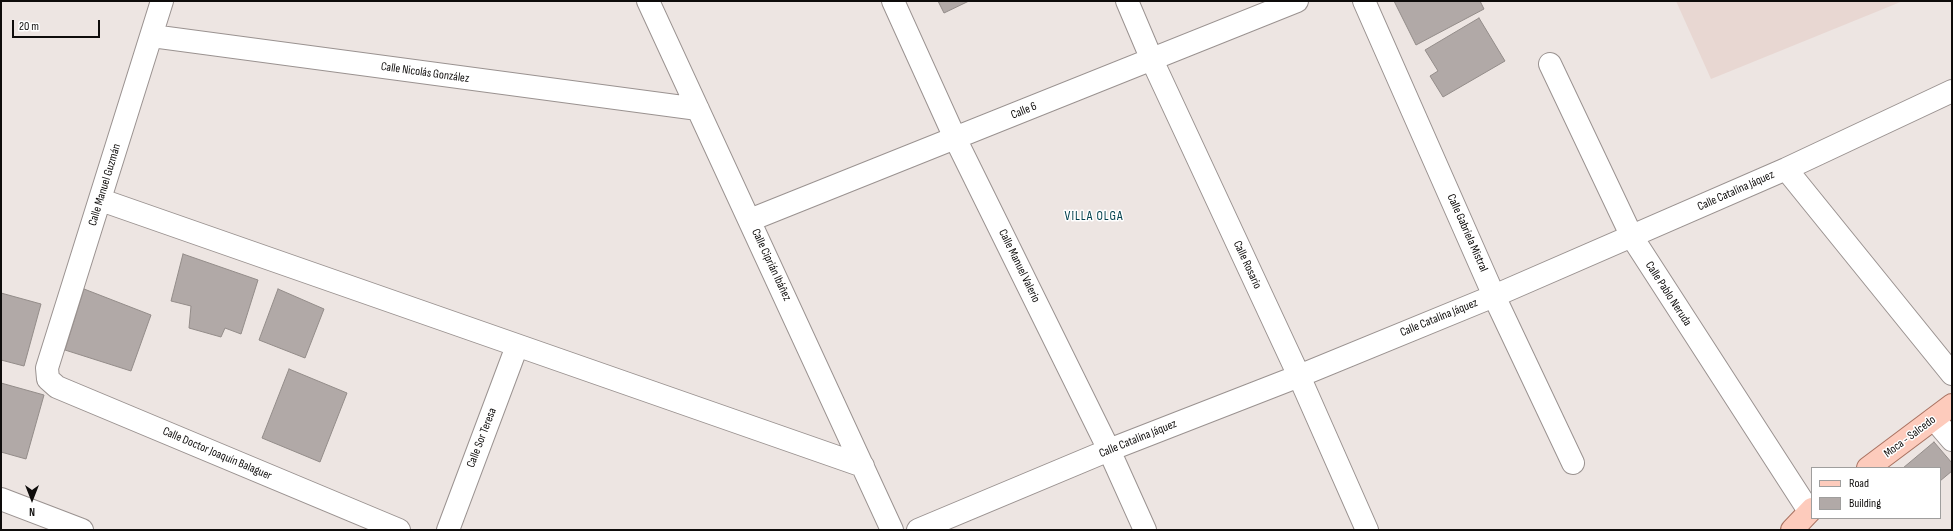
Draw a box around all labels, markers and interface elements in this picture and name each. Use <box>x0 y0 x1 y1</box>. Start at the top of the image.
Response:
scale bar <box>14 12 102 38</box>
text: 20 m <box>19 19 39 34</box>
street label: Calle Nicolás González <box>380 60 470 86</box>
street label: Calle 6 <box>1009 99 1039 123</box>
street label: Calle Manuel Guzmán <box>86 142 124 228</box>
street label: Calle Catalina Jáquez <box>1695 168 1777 214</box>
street label: Calle Gabriela Mistral <box>1443 192 1491 274</box>
district label: VILLA OLGA <box>1065 209 1123 225</box>
street label: Calle Ciprián Ibáñez <box>748 227 794 303</box>
street label: Calle Manuel Valerio <box>995 227 1043 305</box>
street label: Calle Rosario <box>1230 239 1264 291</box>
street label: Calle Pablo Neruda <box>1642 259 1694 329</box>
street label: Calle Catalina Jáquez <box>1398 296 1480 340</box>
street label: Calle Sor Teresa <box>464 406 500 470</box>
street label: Moca - Salcedo <box>1881 413 1939 461</box>
street label: Calle Catalina Jáquez <box>1097 417 1179 461</box>
street label: Calle Doctor Joaquín Balaguer <box>160 424 274 484</box>
legend <box>1811 467 1941 519</box>
text: Road <box>1849 476 1869 491</box>
north arrow <box>12 479 52 519</box>
text: Building <box>1849 496 1881 511</box>
text: N <box>29 505 35 518</box>

